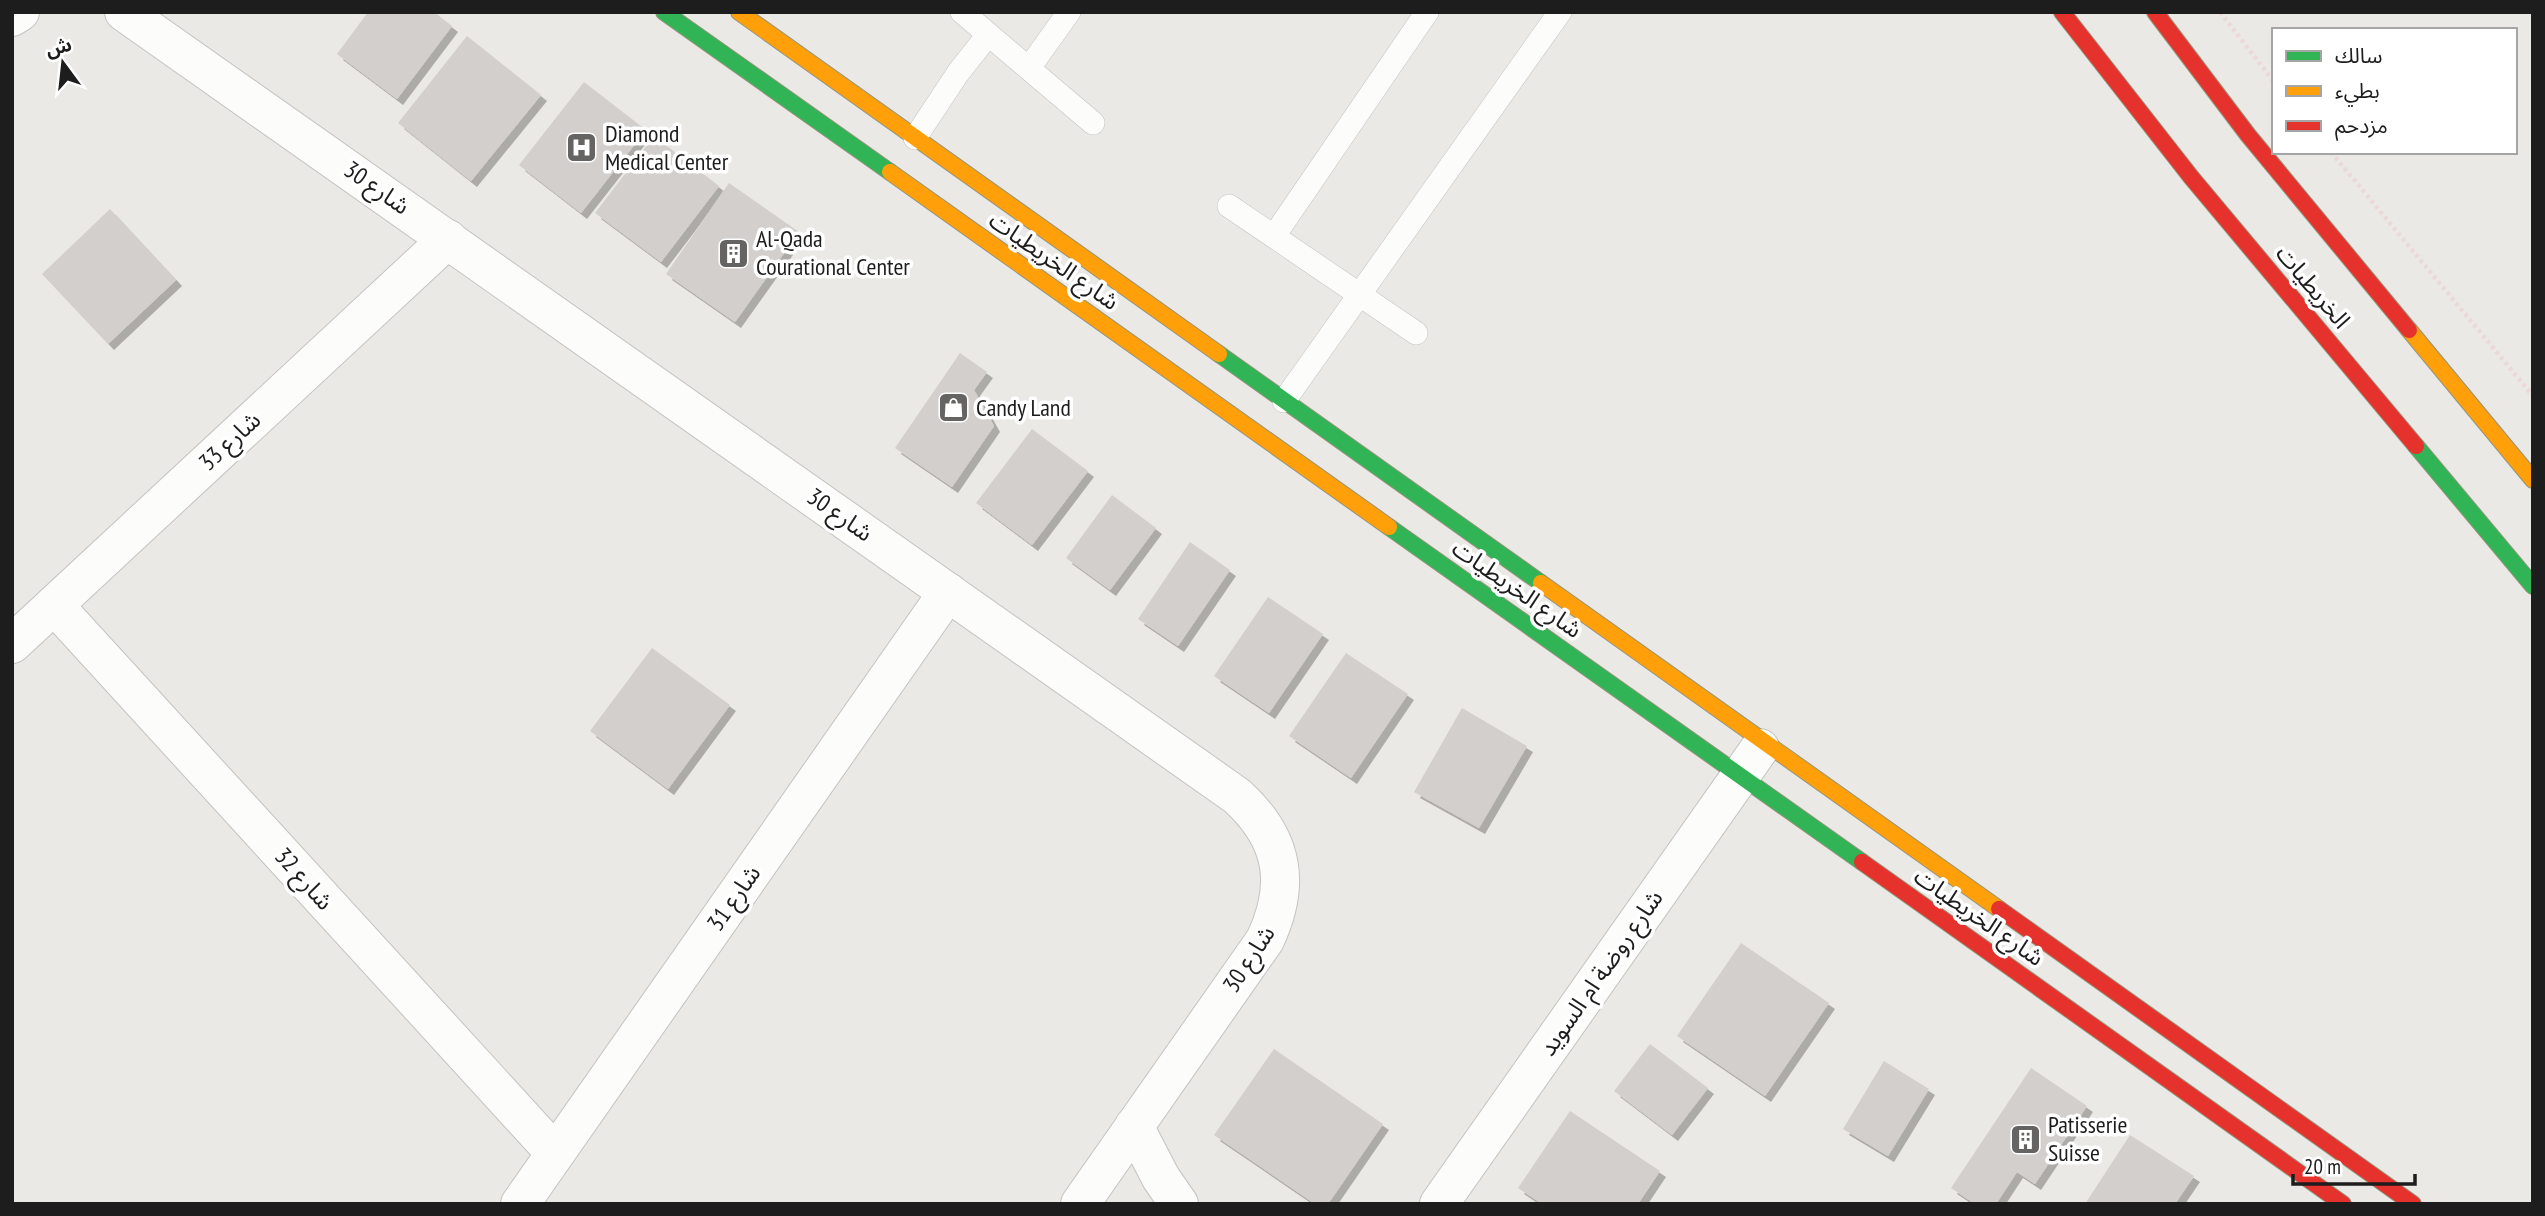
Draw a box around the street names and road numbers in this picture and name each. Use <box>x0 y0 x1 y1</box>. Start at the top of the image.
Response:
street label: شارع 30 <box>337 154 416 223</box>
street label: شارع الخريطيات <box>982 204 1125 318</box>
street label: الخريطيات <box>2269 238 2357 335</box>
street label: شارع 33 <box>192 404 268 478</box>
street label: شارع 30 <box>800 481 879 550</box>
street label: شارع الخريطيات <box>1445 532 1588 646</box>
street label: شارع 32 <box>267 841 340 918</box>
street label: شارع 31 <box>700 859 769 938</box>
street label: شارع الخريطيات <box>1907 860 2050 974</box>
street label: شارع روضة ام السويد <box>1532 884 1672 1064</box>
street label: شارع 30 <box>1216 919 1283 999</box>

